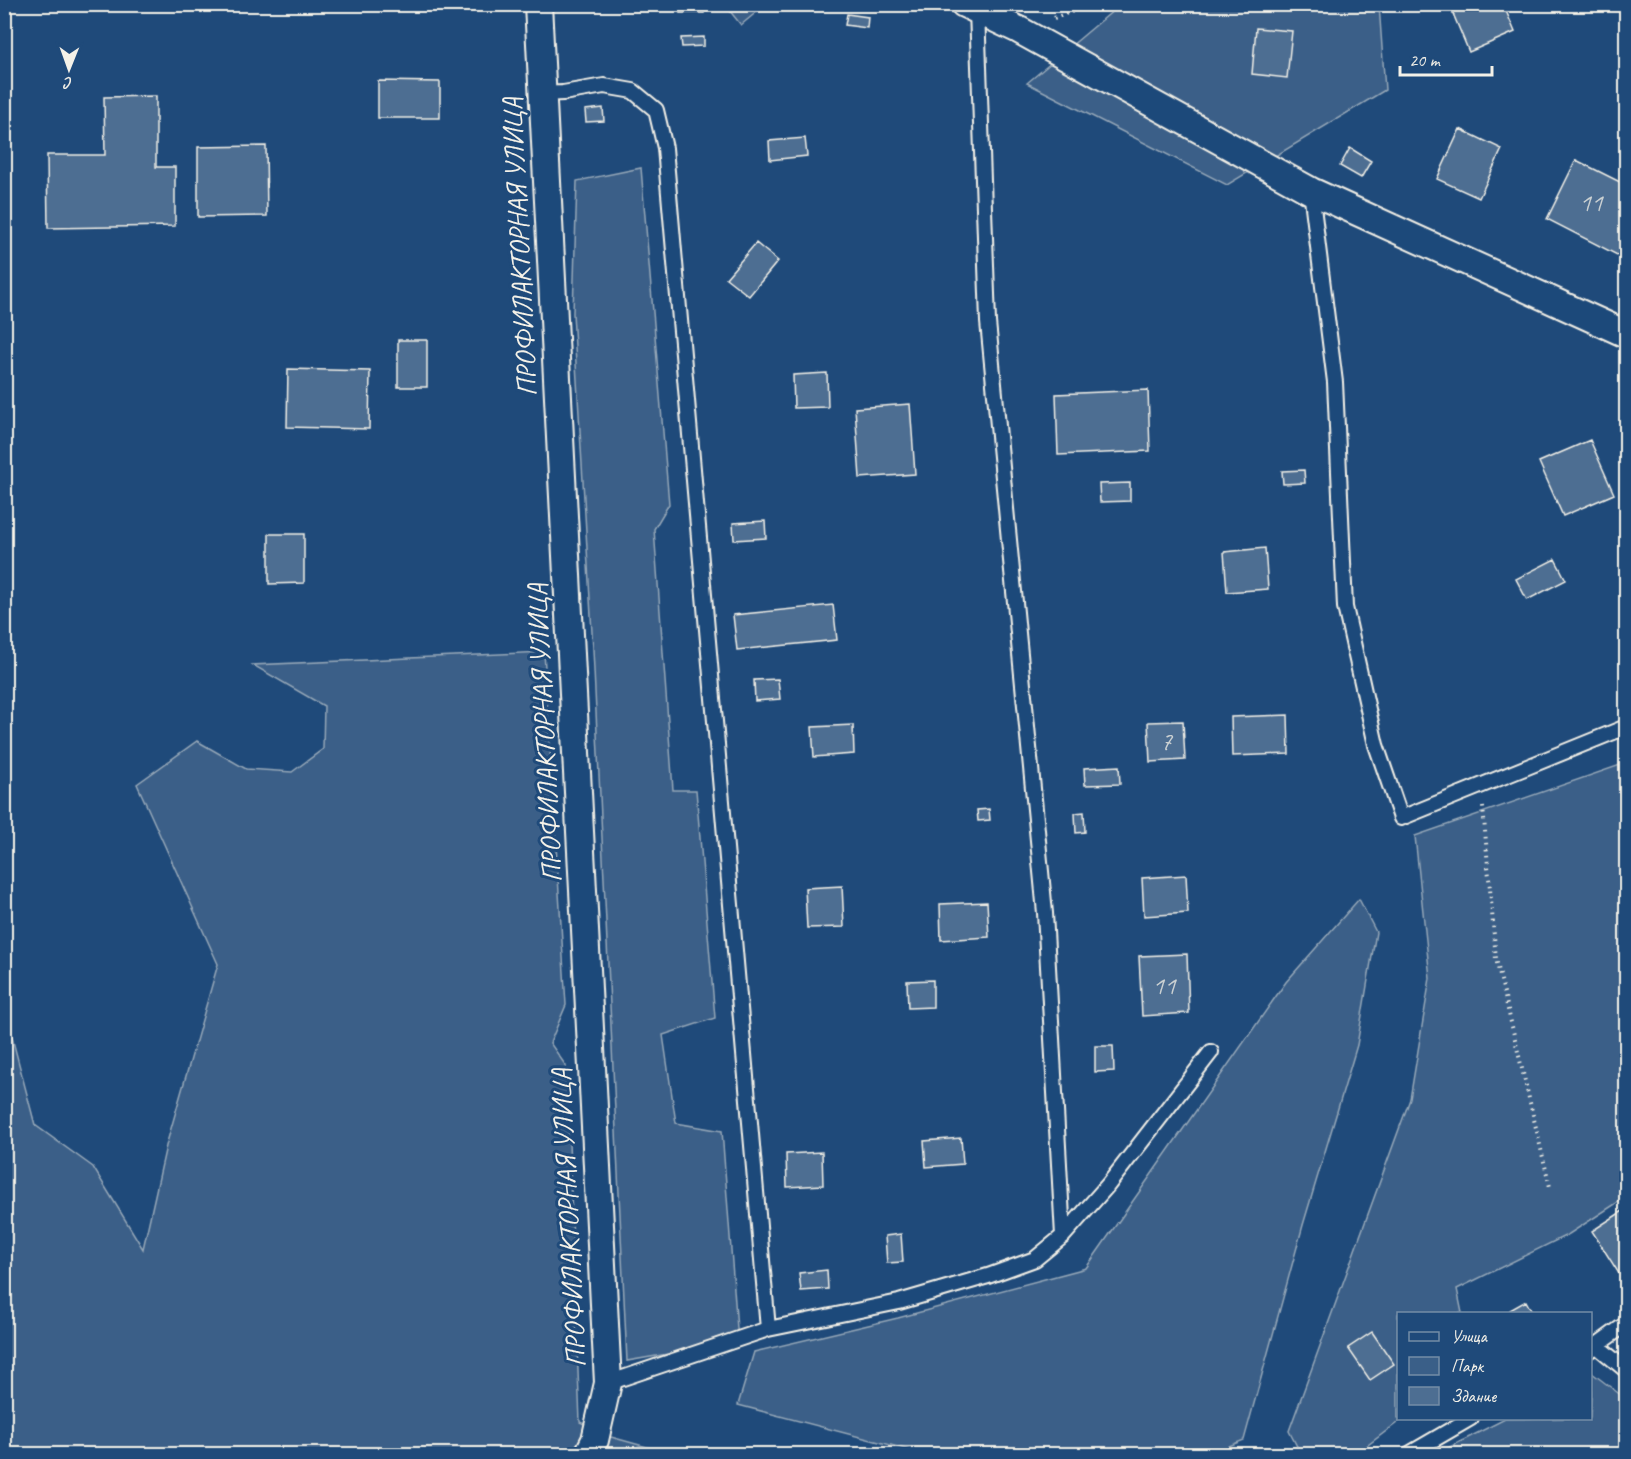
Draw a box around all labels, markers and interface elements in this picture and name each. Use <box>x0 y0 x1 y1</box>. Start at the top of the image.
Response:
north arrow <box>39 39 99 99</box>
scale bar <box>1400 39 1492 77</box>
text: 20 m <box>1409 49 1442 71</box>
text: С <box>63 73 73 93</box>
street label: ПРОФИЛАКТОРНАЯ УЛИЦА <box>494 96 544 397</box>
house number: 11 <box>1579 186 1604 219</box>
street label: ПРОФИЛАКТОРНАЯ УЛИЦА <box>519 582 569 883</box>
house number: 7 <box>1160 725 1173 758</box>
house number: 11 <box>1152 969 1177 1002</box>
street label: ПРОФИЛАКТОРНАЯ УЛИЦА <box>543 1067 593 1368</box>
legend <box>1397 1312 1592 1420</box>
text: Улица <box>1451 1325 1488 1347</box>
text: Парк <box>1451 1355 1485 1377</box>
text: Здание <box>1451 1385 1497 1407</box>

